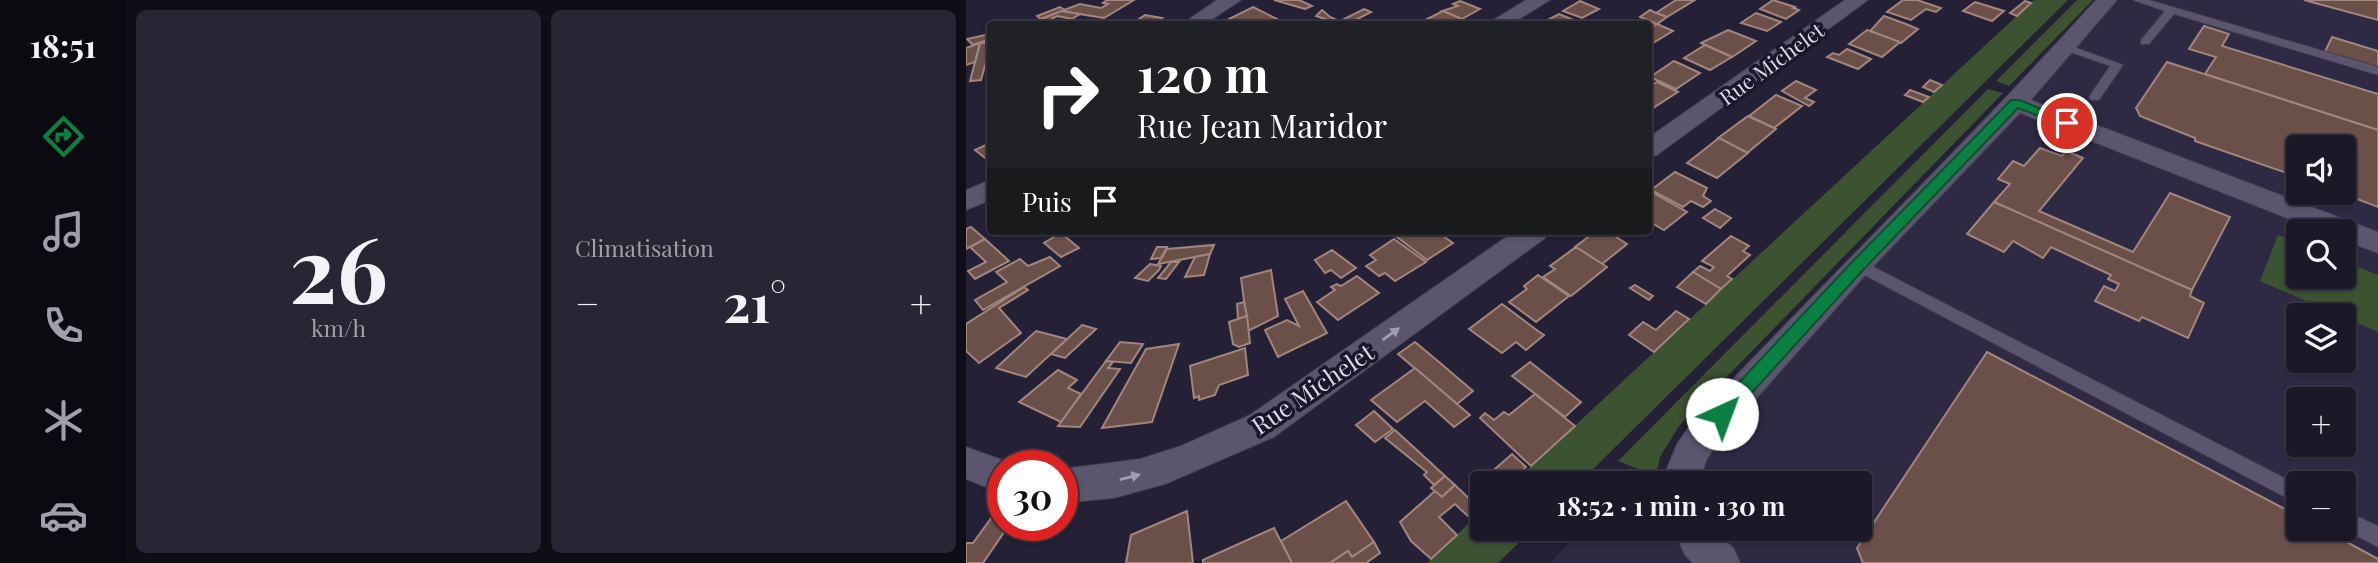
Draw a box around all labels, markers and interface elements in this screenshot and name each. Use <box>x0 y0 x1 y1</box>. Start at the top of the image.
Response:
street label: Rue Michelet <box>1713 15 1829 111</box>
text: 18:51 <box>30 23 96 66</box>
text: 120 m <box>1137 40 1269 105</box>
icon: right <box>1022 49 1113 140</box>
pin <box>2037 93 2097 153</box>
text: Rue Jean Maridor <box>1137 103 1387 146</box>
icon: arrive <box>2048 104 2086 142</box>
icon: directions <box>39 112 88 161</box>
map controls <box>2286 135 2356 541</box>
button: sound <box>2286 135 2356 205</box>
icon: arrive <box>1086 182 1124 220</box>
text: Puis <box>1022 184 1072 219</box>
text: 26 <box>289 206 388 327</box>
icon: music <box>39 207 88 256</box>
button: search <box>2286 219 2356 289</box>
text: Climatisation <box>575 232 714 263</box>
text: 21° <box>723 267 786 336</box>
text: − <box>575 277 600 328</box>
text: + <box>910 277 932 328</box>
icon: phone <box>39 301 88 350</box>
button: layers <box>2286 303 2356 373</box>
text: km/h <box>311 312 366 343</box>
one-way arrow <box>1382 327 1400 341</box>
street label: Rue Michelet <box>1245 335 1380 441</box>
position arrow <box>1685 377 1759 451</box>
button: + <box>2286 387 2356 457</box>
icon: climate <box>39 396 88 445</box>
speed limit sign: 30 <box>987 450 1078 541</box>
one-way arrow <box>1119 471 1141 482</box>
button: − <box>2286 471 2356 541</box>
text: 18:52 · 1 min · 130 m <box>1557 488 1785 523</box>
icon: car <box>39 491 88 540</box>

